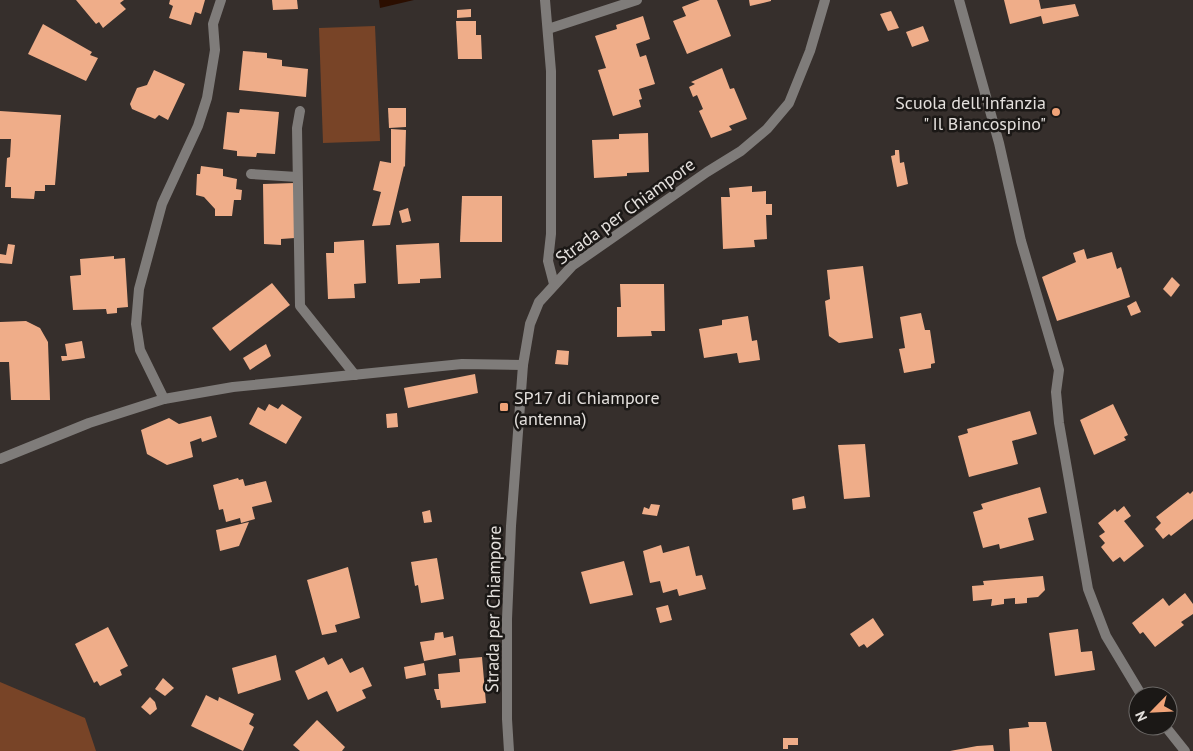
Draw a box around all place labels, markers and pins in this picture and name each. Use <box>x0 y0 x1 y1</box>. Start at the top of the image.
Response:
place label: Scuola dell'Infanzia " Il Biancospino" <box>895 91 1046 135</box>
marker: Scuola dell'Infanzia " Il Biancospino" <box>1050 106 1062 118</box>
place label: SP17 di Chiampore (antenna) <box>514 386 660 430</box>
marker: SP17 di Chiampore (antenna) <box>498 401 510 413</box>

